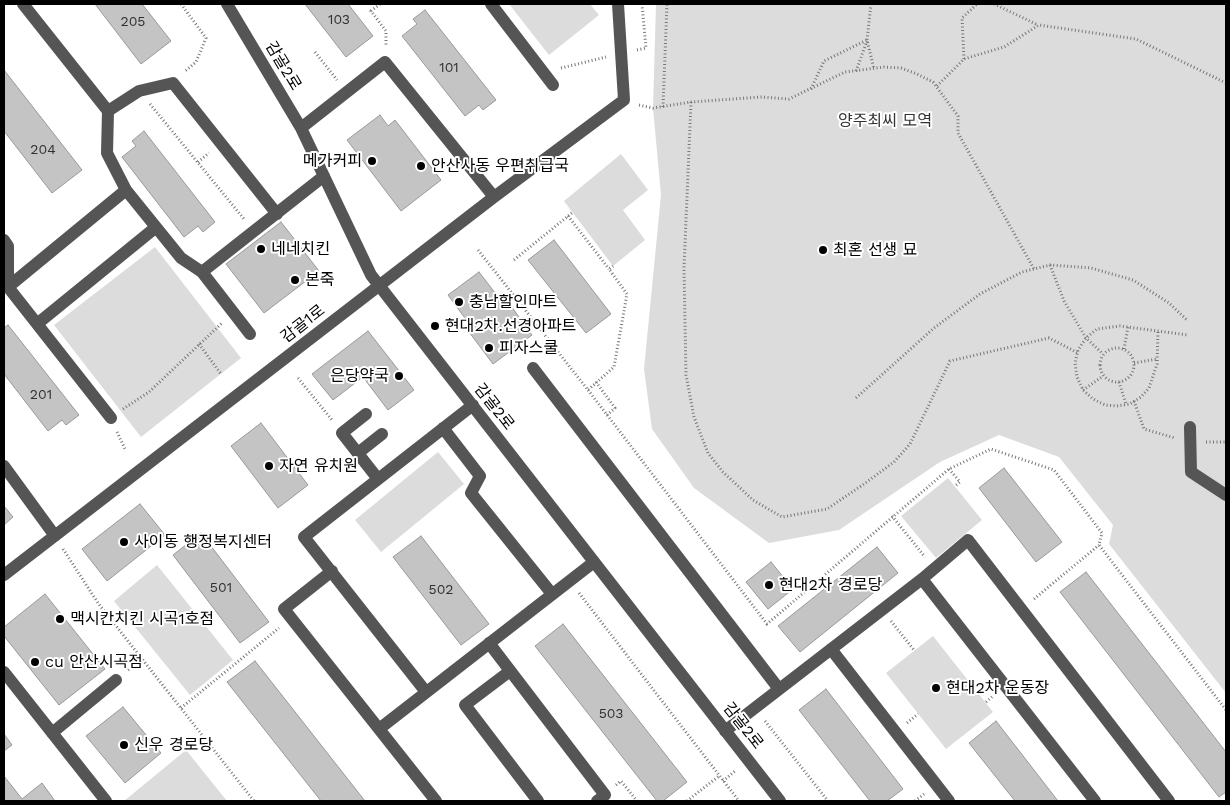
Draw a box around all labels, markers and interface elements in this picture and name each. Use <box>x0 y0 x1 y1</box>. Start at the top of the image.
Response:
house number: 103 <box>328 12 350 28</box>
house number: 205 <box>120 14 146 30</box>
street label: 감골2로 <box>261 38 305 94</box>
house number: 101 <box>439 60 459 76</box>
park label: 양주최씨 모역 <box>838 111 932 131</box>
house number: 204 <box>30 142 56 158</box>
place label: 메가커피 <box>303 151 362 171</box>
marker: 메가커피 <box>366 155 378 167</box>
place label: 안산사동 우편취급국 <box>431 156 569 176</box>
marker: 안산사동 우편취급국 <box>415 160 427 172</box>
place label: 네네치킨 <box>271 239 330 259</box>
place label: 최혼 선생 묘 <box>833 240 918 260</box>
marker: 네네치킨 <box>255 243 267 255</box>
marker: 최혼 선생 묘 <box>817 244 829 256</box>
place label: 본죽 <box>305 270 334 290</box>
marker: 본죽 <box>289 274 301 286</box>
place label: 충남할인마트 <box>469 292 557 312</box>
marker: 충남할인마트 <box>453 296 465 308</box>
street label: 감골1로 <box>277 301 329 347</box>
place label: 현대2차.선경아파트 <box>445 316 576 336</box>
marker: 현대2차.선경아파트 <box>429 320 441 332</box>
place label: 피자스쿨 <box>499 338 558 358</box>
marker: 피자스쿨 <box>483 342 495 354</box>
place label: 은당약국 <box>330 366 389 386</box>
marker: 은당약국 <box>393 370 405 382</box>
street label: 감골2로 <box>470 380 518 434</box>
house number: 201 <box>30 387 52 403</box>
place label: 자연 유치원 <box>279 456 358 476</box>
marker: 자연 유치원 <box>263 460 275 472</box>
place label: 사이동 행정복지센터 <box>134 532 272 552</box>
marker: 사이동 행정복지센터 <box>118 536 130 548</box>
place label: 현대2차 경로당 <box>779 575 882 595</box>
marker: 현대2차 경로당 <box>763 579 775 591</box>
house number: 501 <box>210 580 232 596</box>
house number: 502 <box>428 582 454 598</box>
place label: 맥시칸치킨 시곡1호점 <box>70 609 214 629</box>
marker: 맥시칸치킨 시곡1호점 <box>54 613 66 625</box>
place label: cu 안산시곡점 <box>45 652 143 672</box>
marker: cu 안산시곡점 <box>29 656 41 668</box>
place label: 현대2차 운동장 <box>946 678 1049 698</box>
marker: 현대2차 운동장 <box>930 682 942 694</box>
street label: 감골2로 <box>719 699 767 753</box>
house number: 503 <box>599 706 623 722</box>
place label: 신우 경로당 <box>134 735 213 755</box>
marker: 신우 경로당 <box>118 739 130 751</box>

